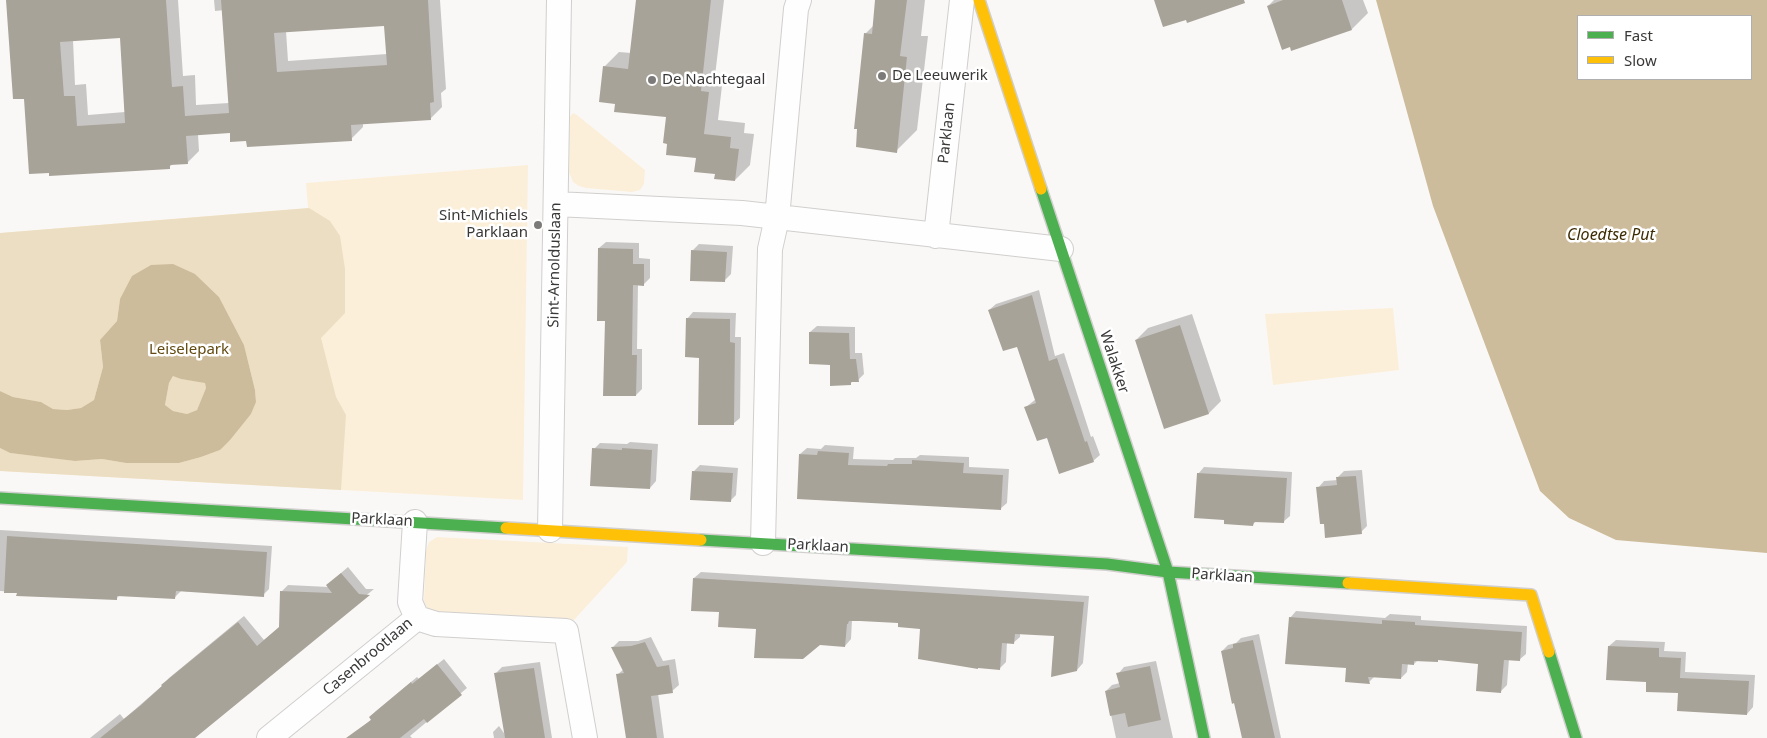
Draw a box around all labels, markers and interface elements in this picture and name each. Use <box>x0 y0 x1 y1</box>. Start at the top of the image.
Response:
legend <box>1577 15 1752 80</box>
text: Fast <box>1624 25 1653 45</box>
text: Slow <box>1624 50 1657 70</box>
place label: De Leeuwerik <box>892 67 988 85</box>
marker: De Leeuwerik <box>876 70 888 82</box>
place label: De Nachtegaal <box>662 71 765 89</box>
marker: De Nachtegaal <box>646 74 658 86</box>
street label: Parklaan <box>935 101 959 165</box>
street label: Sint-Arnolduslaan <box>545 202 565 328</box>
place label: Sint-Michiels Parklaan <box>439 207 528 242</box>
marker: Sint-Michiels Parklaan <box>532 219 544 231</box>
water label: Cloedtse Put <box>1567 225 1655 245</box>
street label: Walakker <box>1095 328 1133 396</box>
park label: Leiselepark <box>149 341 229 359</box>
street label: Parklaan <box>351 509 413 531</box>
street label: Parklaan <box>787 535 849 557</box>
street label: Parklaan <box>1191 565 1253 587</box>
street label: Casenbrootlaan <box>320 614 416 700</box>

